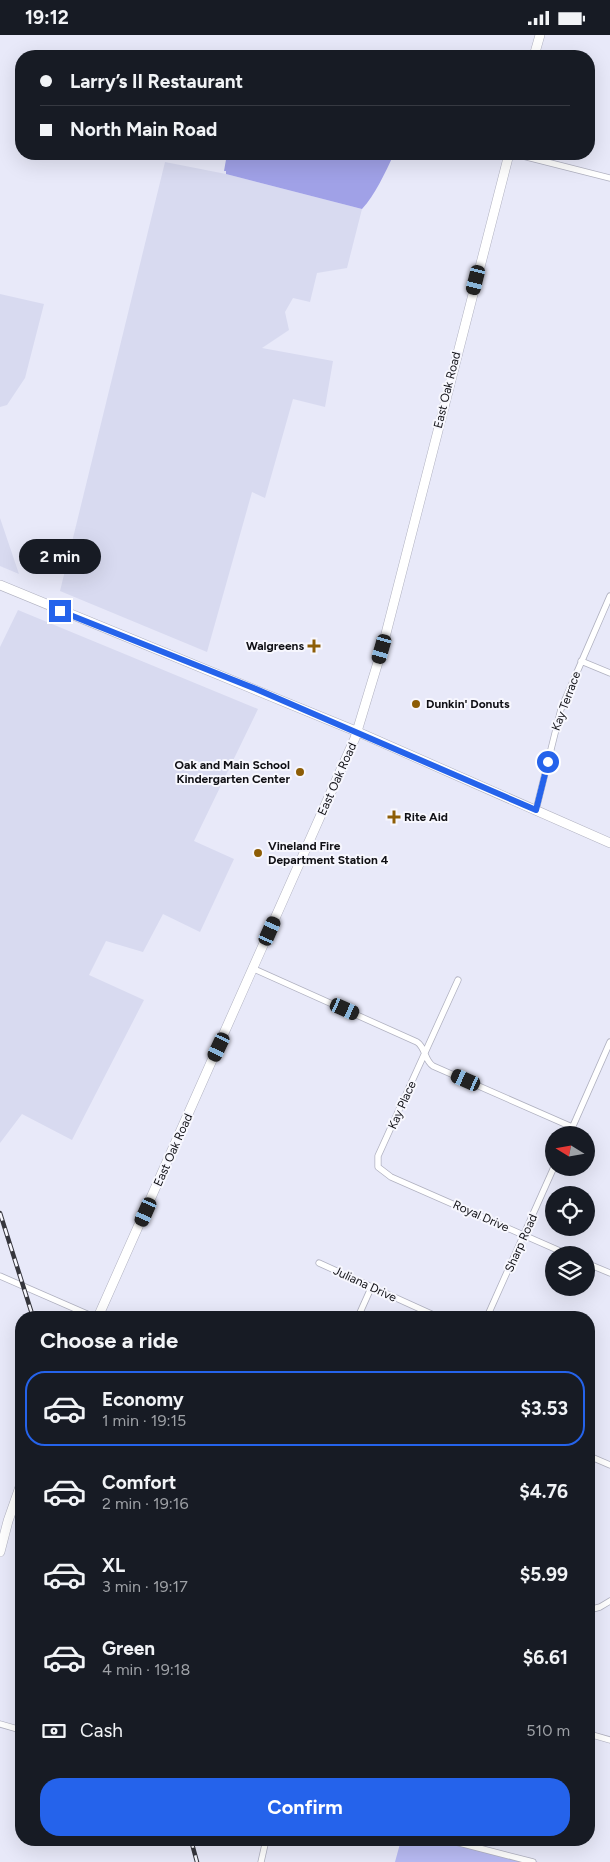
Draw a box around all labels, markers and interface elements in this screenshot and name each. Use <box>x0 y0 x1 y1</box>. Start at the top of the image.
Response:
text: 19:12 <box>25 6 69 29</box>
text: Larry’s II Restaurant <box>70 70 243 93</box>
text: North Main Road <box>70 118 217 141</box>
car <box>465 264 486 296</box>
street label: East Oak Road <box>431 350 463 430</box>
callout: 2 min <box>19 539 101 573</box>
text: 2 min <box>40 547 80 566</box>
route end <box>49 600 71 622</box>
car <box>370 633 393 665</box>
place label: Walgreens <box>246 639 304 653</box>
marker: Walgreens <box>308 640 320 652</box>
street label: Kay Terrace <box>549 669 583 733</box>
place label: Dunkin' Donuts <box>426 697 510 711</box>
marker: Dunkin' Donuts <box>410 698 422 710</box>
street label: East Oak Road <box>315 740 359 818</box>
route start <box>537 751 559 773</box>
place label: Oak and Main School Kindergarten Center <box>175 758 290 786</box>
marker: Oak and Main School Kindergarten Center <box>294 766 306 778</box>
place label: Rite Aid <box>404 810 448 824</box>
marker: Rite Aid <box>388 811 400 823</box>
place label: Vineland Fire Department Station 4 <box>268 839 389 867</box>
marker: Vineland Fire Department Station 4 <box>252 847 264 859</box>
car <box>257 914 282 948</box>
car <box>328 996 361 1022</box>
car <box>205 1030 232 1064</box>
car <box>449 1067 482 1093</box>
street label: Kay Place <box>385 1078 419 1131</box>
street label: East Oak Road <box>151 1111 195 1189</box>
north arrow <box>545 1126 595 1176</box>
map controls <box>545 1126 595 1296</box>
button: locate <box>545 1186 595 1236</box>
car <box>133 1195 158 1229</box>
street label: Royal Drive <box>451 1197 512 1235</box>
street label: Sharp Road <box>502 1212 540 1274</box>
button: layers <box>545 1246 595 1296</box>
street label: Juliana Drive <box>331 1263 399 1305</box>
text: Choose a ride <box>40 1327 178 1354</box>
icon: car <box>42 1386 87 1431</box>
text: Economy <box>102 1388 184 1411</box>
text: $3.53 <box>521 1397 568 1420</box>
text: 1 min · 19:15 <box>102 1411 186 1430</box>
icon: car <box>42 1469 87 1514</box>
text: Comfort <box>102 1471 177 1494</box>
text: $4.76 <box>519 1480 568 1503</box>
text: 2 min · 19:16 <box>102 1494 189 1513</box>
icon: car <box>42 1552 87 1597</box>
text: XL <box>102 1554 125 1577</box>
text: $5.99 <box>520 1563 568 1586</box>
text: 3 min · 19:17 <box>102 1577 188 1596</box>
icon: car <box>42 1635 87 1680</box>
text: Green <box>102 1637 155 1660</box>
text: $6.61 <box>523 1646 568 1669</box>
text: 4 min · 19:18 <box>102 1660 190 1679</box>
icon: cash <box>40 1717 68 1745</box>
text: Cash <box>80 1719 123 1742</box>
text: 510 m <box>526 1721 570 1740</box>
button: Confirm <box>40 1778 570 1836</box>

